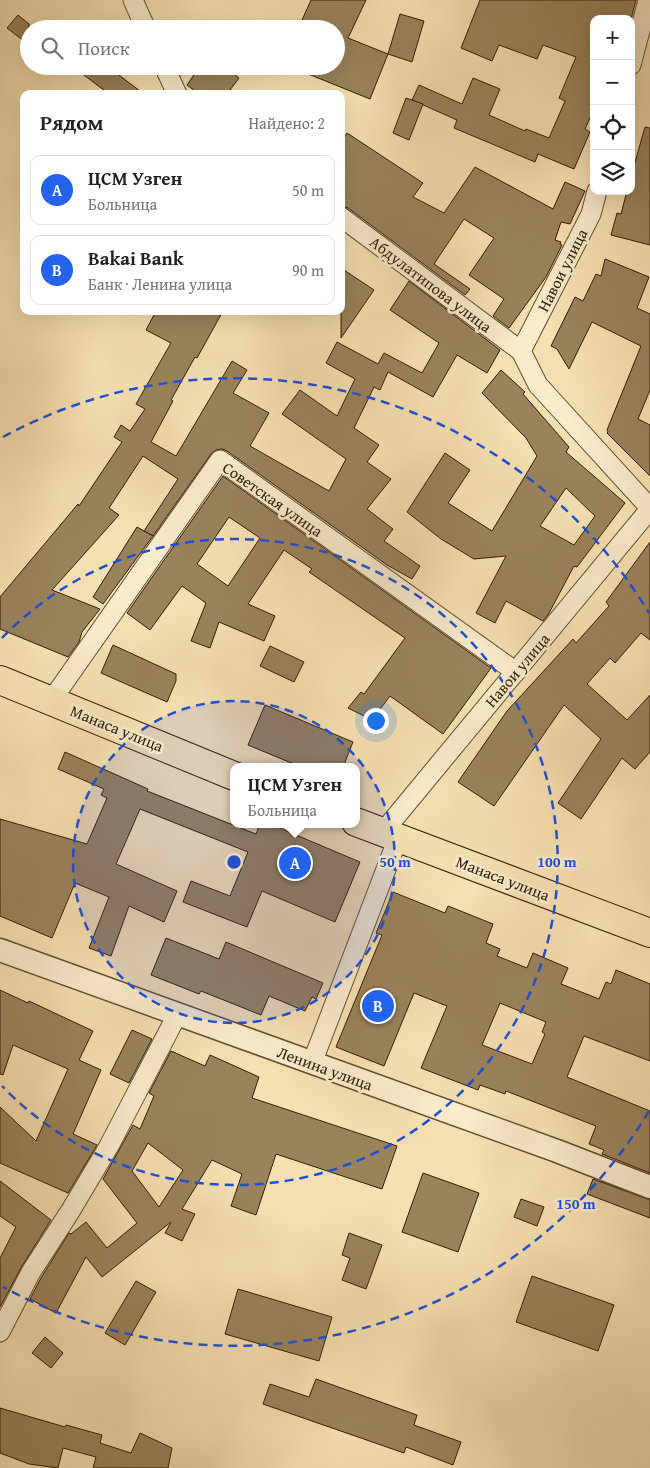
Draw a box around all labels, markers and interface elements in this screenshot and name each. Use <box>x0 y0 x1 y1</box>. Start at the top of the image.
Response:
map controls <box>590 15 635 195</box>
button: + <box>590 15 635 60</box>
search box <box>20 20 345 75</box>
icon: search <box>38 34 66 62</box>
text: Поиск <box>78 34 130 62</box>
button: − <box>590 60 635 105</box>
button: locate <box>590 105 635 150</box>
text: Рядом <box>40 107 103 138</box>
text: Найдено: 2 <box>248 111 325 135</box>
button: layers <box>590 150 635 195</box>
text: ЦСМ Узген <box>88 164 182 192</box>
text: A <box>52 178 62 202</box>
text: 50 m <box>292 178 324 202</box>
text: Больница <box>88 192 157 216</box>
street label: Навои улица <box>531 224 593 316</box>
street label: Абдулатипова улица <box>365 230 498 338</box>
text: Bakai Bank <box>88 244 184 272</box>
text: B <box>52 258 62 282</box>
text: 90 m <box>292 258 324 282</box>
text: Банк · Ленина улица <box>88 272 232 296</box>
street label: Советская улица <box>218 455 328 543</box>
street label: Навои улица <box>479 627 556 712</box>
street label: Манаса улица <box>67 698 168 758</box>
your location <box>363 708 389 734</box>
popup <box>230 763 360 828</box>
text: ЦСМ Узген <box>248 770 342 798</box>
text: Больница <box>248 798 317 822</box>
pin: A <box>279 844 311 882</box>
street label: Манаса улица <box>453 849 554 907</box>
text: 50 m <box>379 851 411 872</box>
text: 100 m <box>537 851 577 872</box>
centre of rings <box>225 853 243 871</box>
pin: B <box>362 987 394 1025</box>
street label: Ленина улица <box>274 1040 376 1097</box>
text: 150 m <box>556 1193 596 1214</box>

